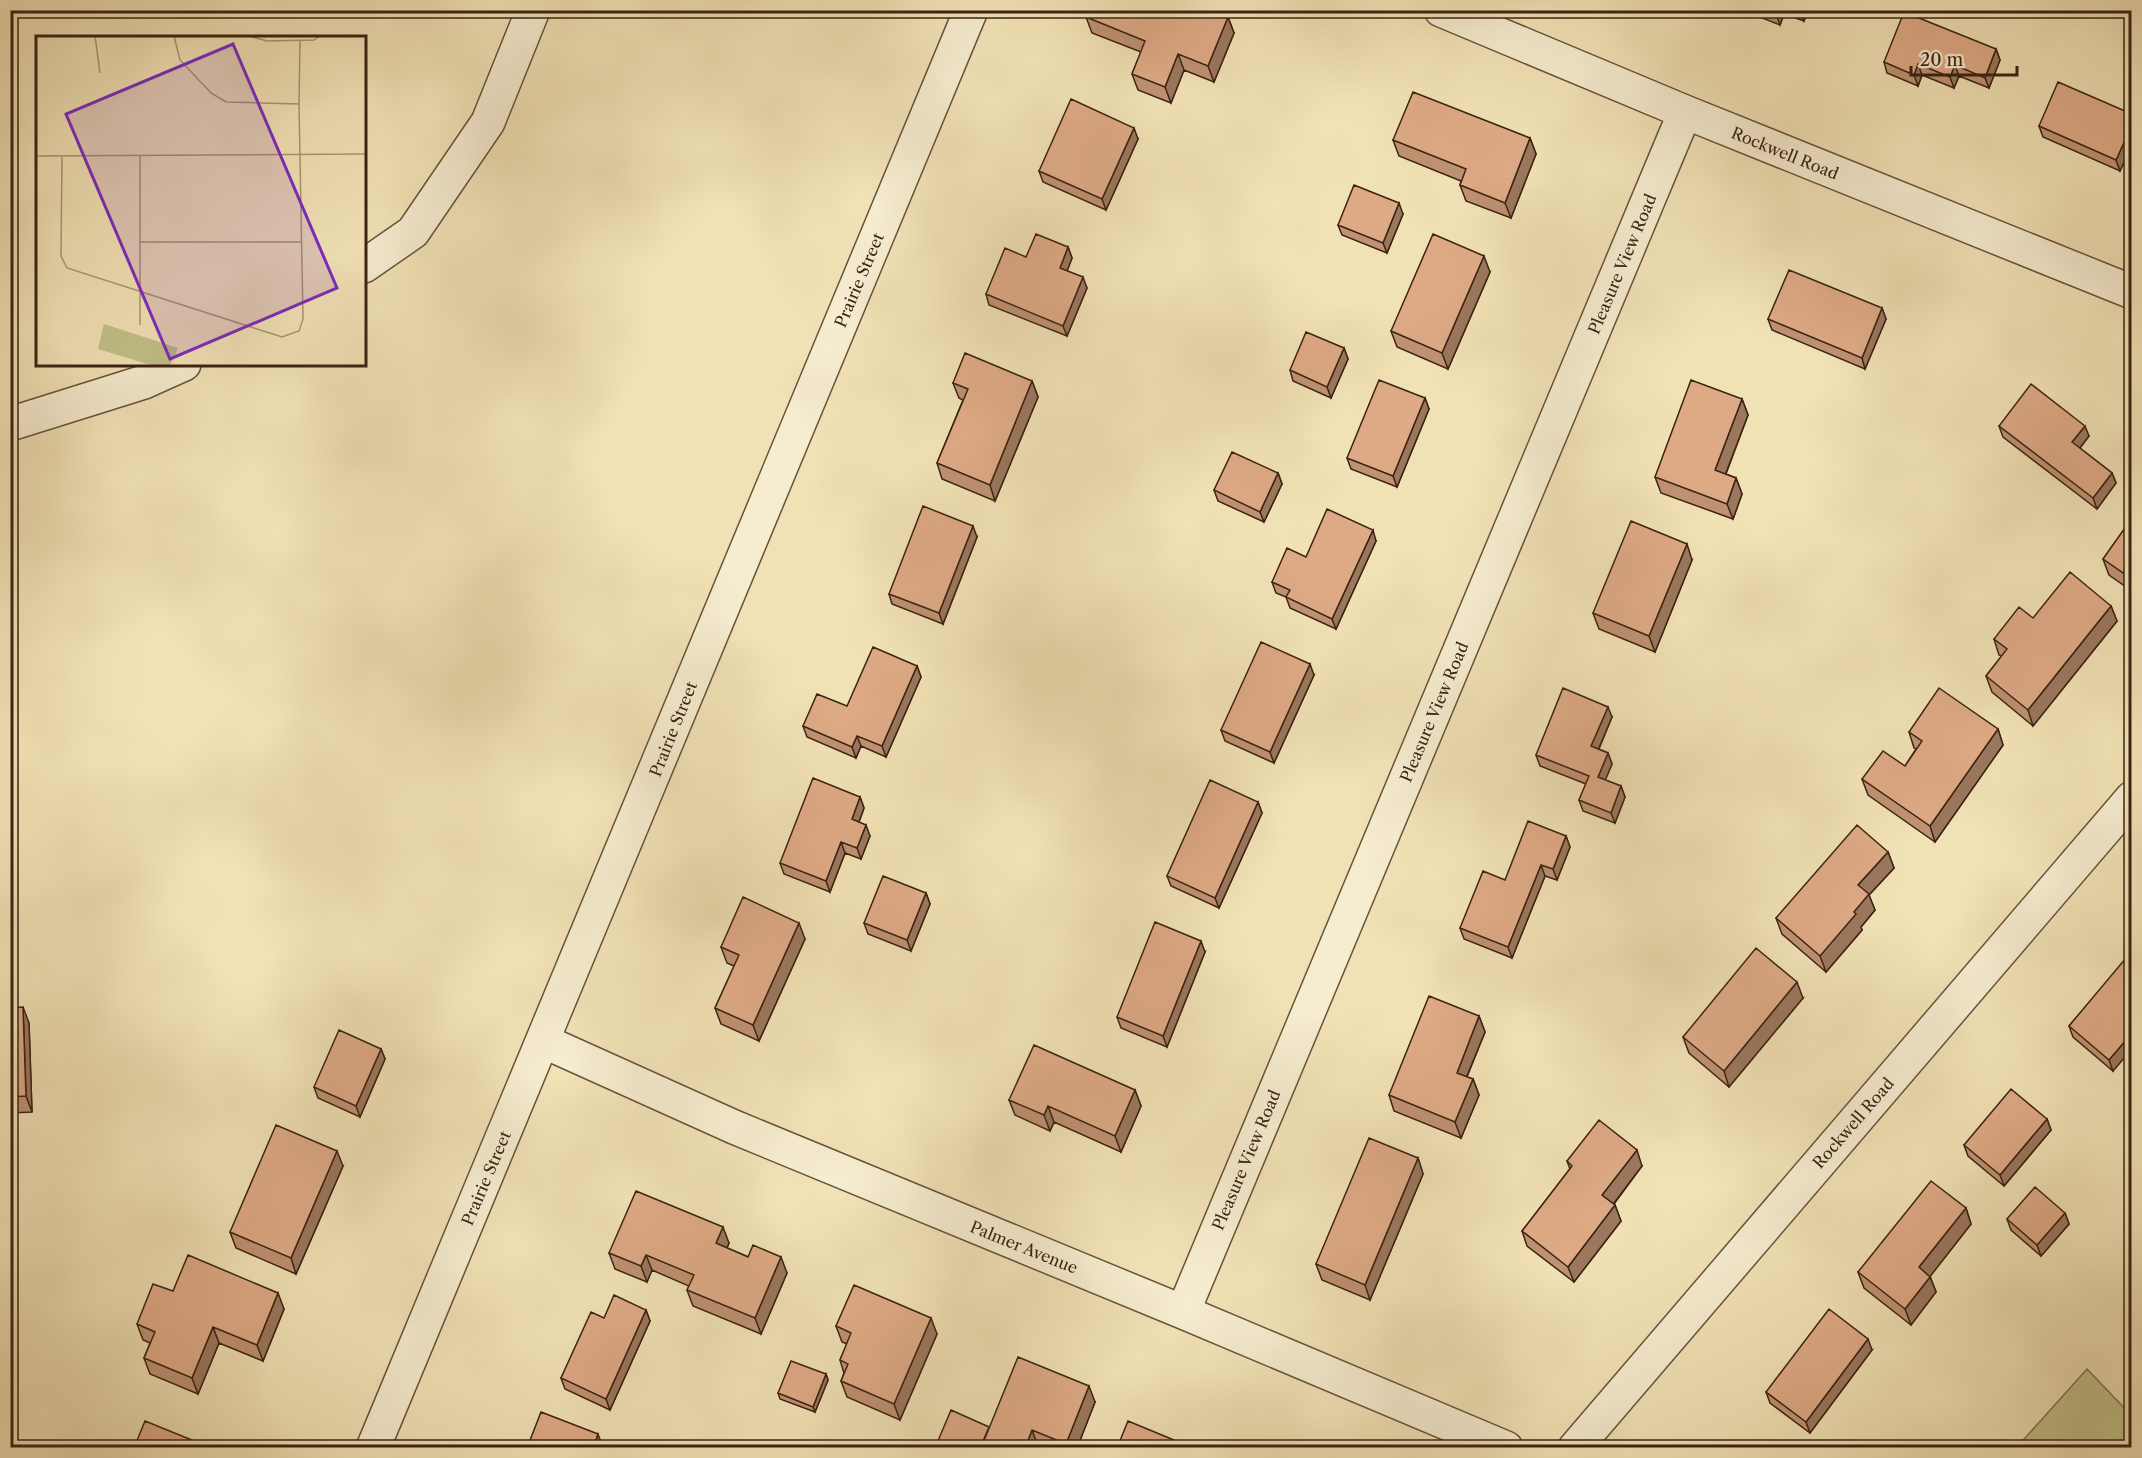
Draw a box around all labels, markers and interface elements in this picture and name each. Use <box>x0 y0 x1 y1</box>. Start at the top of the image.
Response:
inset map <box>36 36 366 366</box>
scale bar <box>1911 39 2018 77</box>
text: 20 m <box>1920 49 1964 71</box>
street label: Rockwell Road <box>1728 122 1842 184</box>
street label: Pleasure View Road <box>1583 191 1661 337</box>
street label: Prairie Street <box>830 229 888 330</box>
street label: Pleasure View Road <box>1395 639 1473 785</box>
street label: Prairie Street <box>645 678 701 779</box>
street label: Rockwell Road <box>1808 1073 1898 1173</box>
street label: Pleasure View Road <box>1207 1087 1285 1233</box>
street label: Prairie Street <box>457 1127 515 1228</box>
street label: Palmer Avenue <box>967 1216 1081 1278</box>

